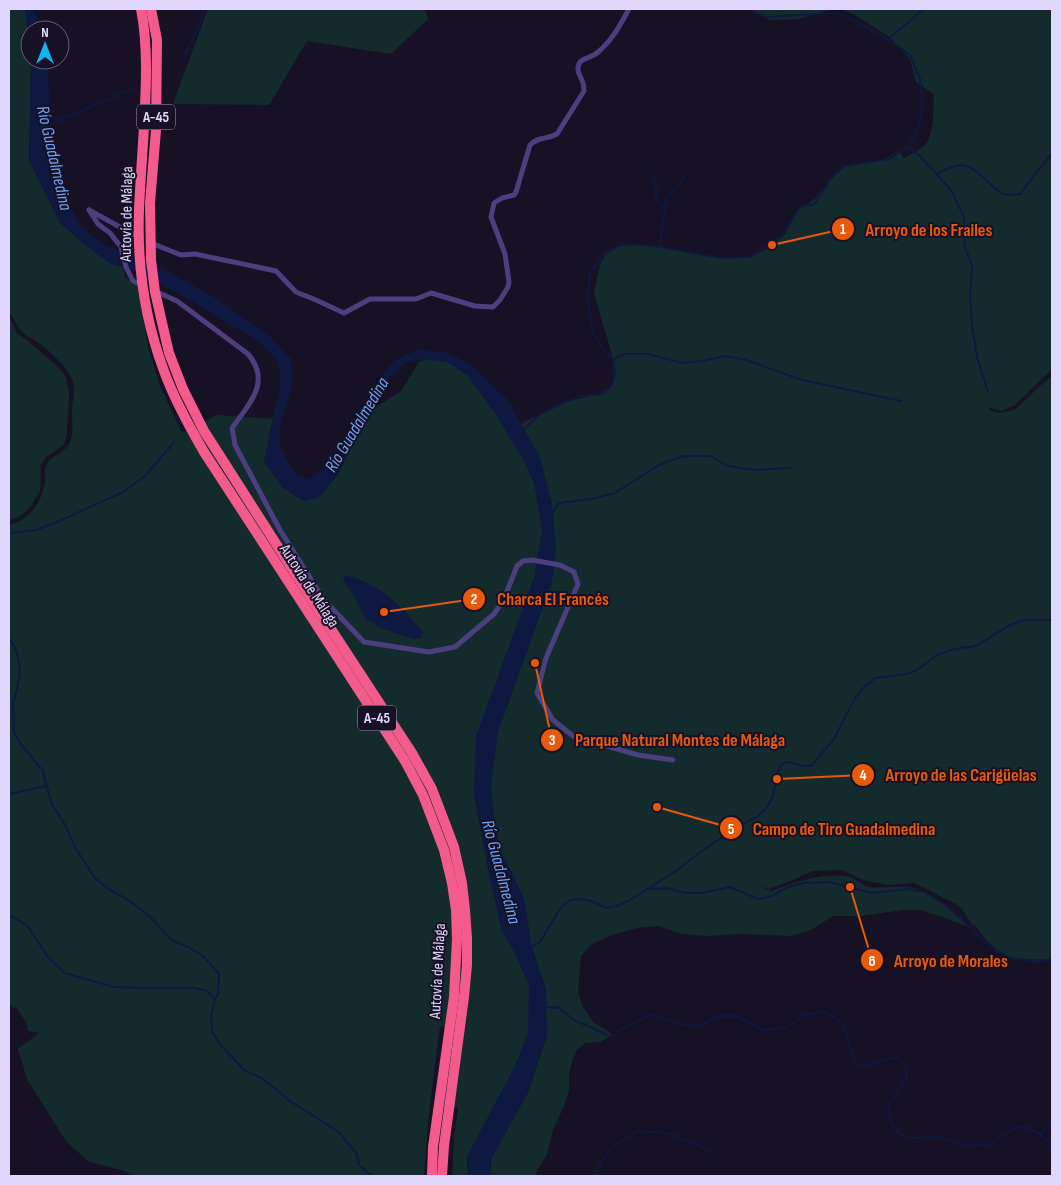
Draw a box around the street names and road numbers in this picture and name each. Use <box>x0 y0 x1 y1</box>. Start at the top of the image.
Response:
road number: A-45 <box>137 104 175 130</box>
street label: Autovía de Málaga <box>117 166 137 263</box>
street label: Autovía de Málaga <box>274 540 343 631</box>
road number: A-45 <box>358 706 396 730</box>
street label: Autovía de Málaga <box>426 923 450 1020</box>

